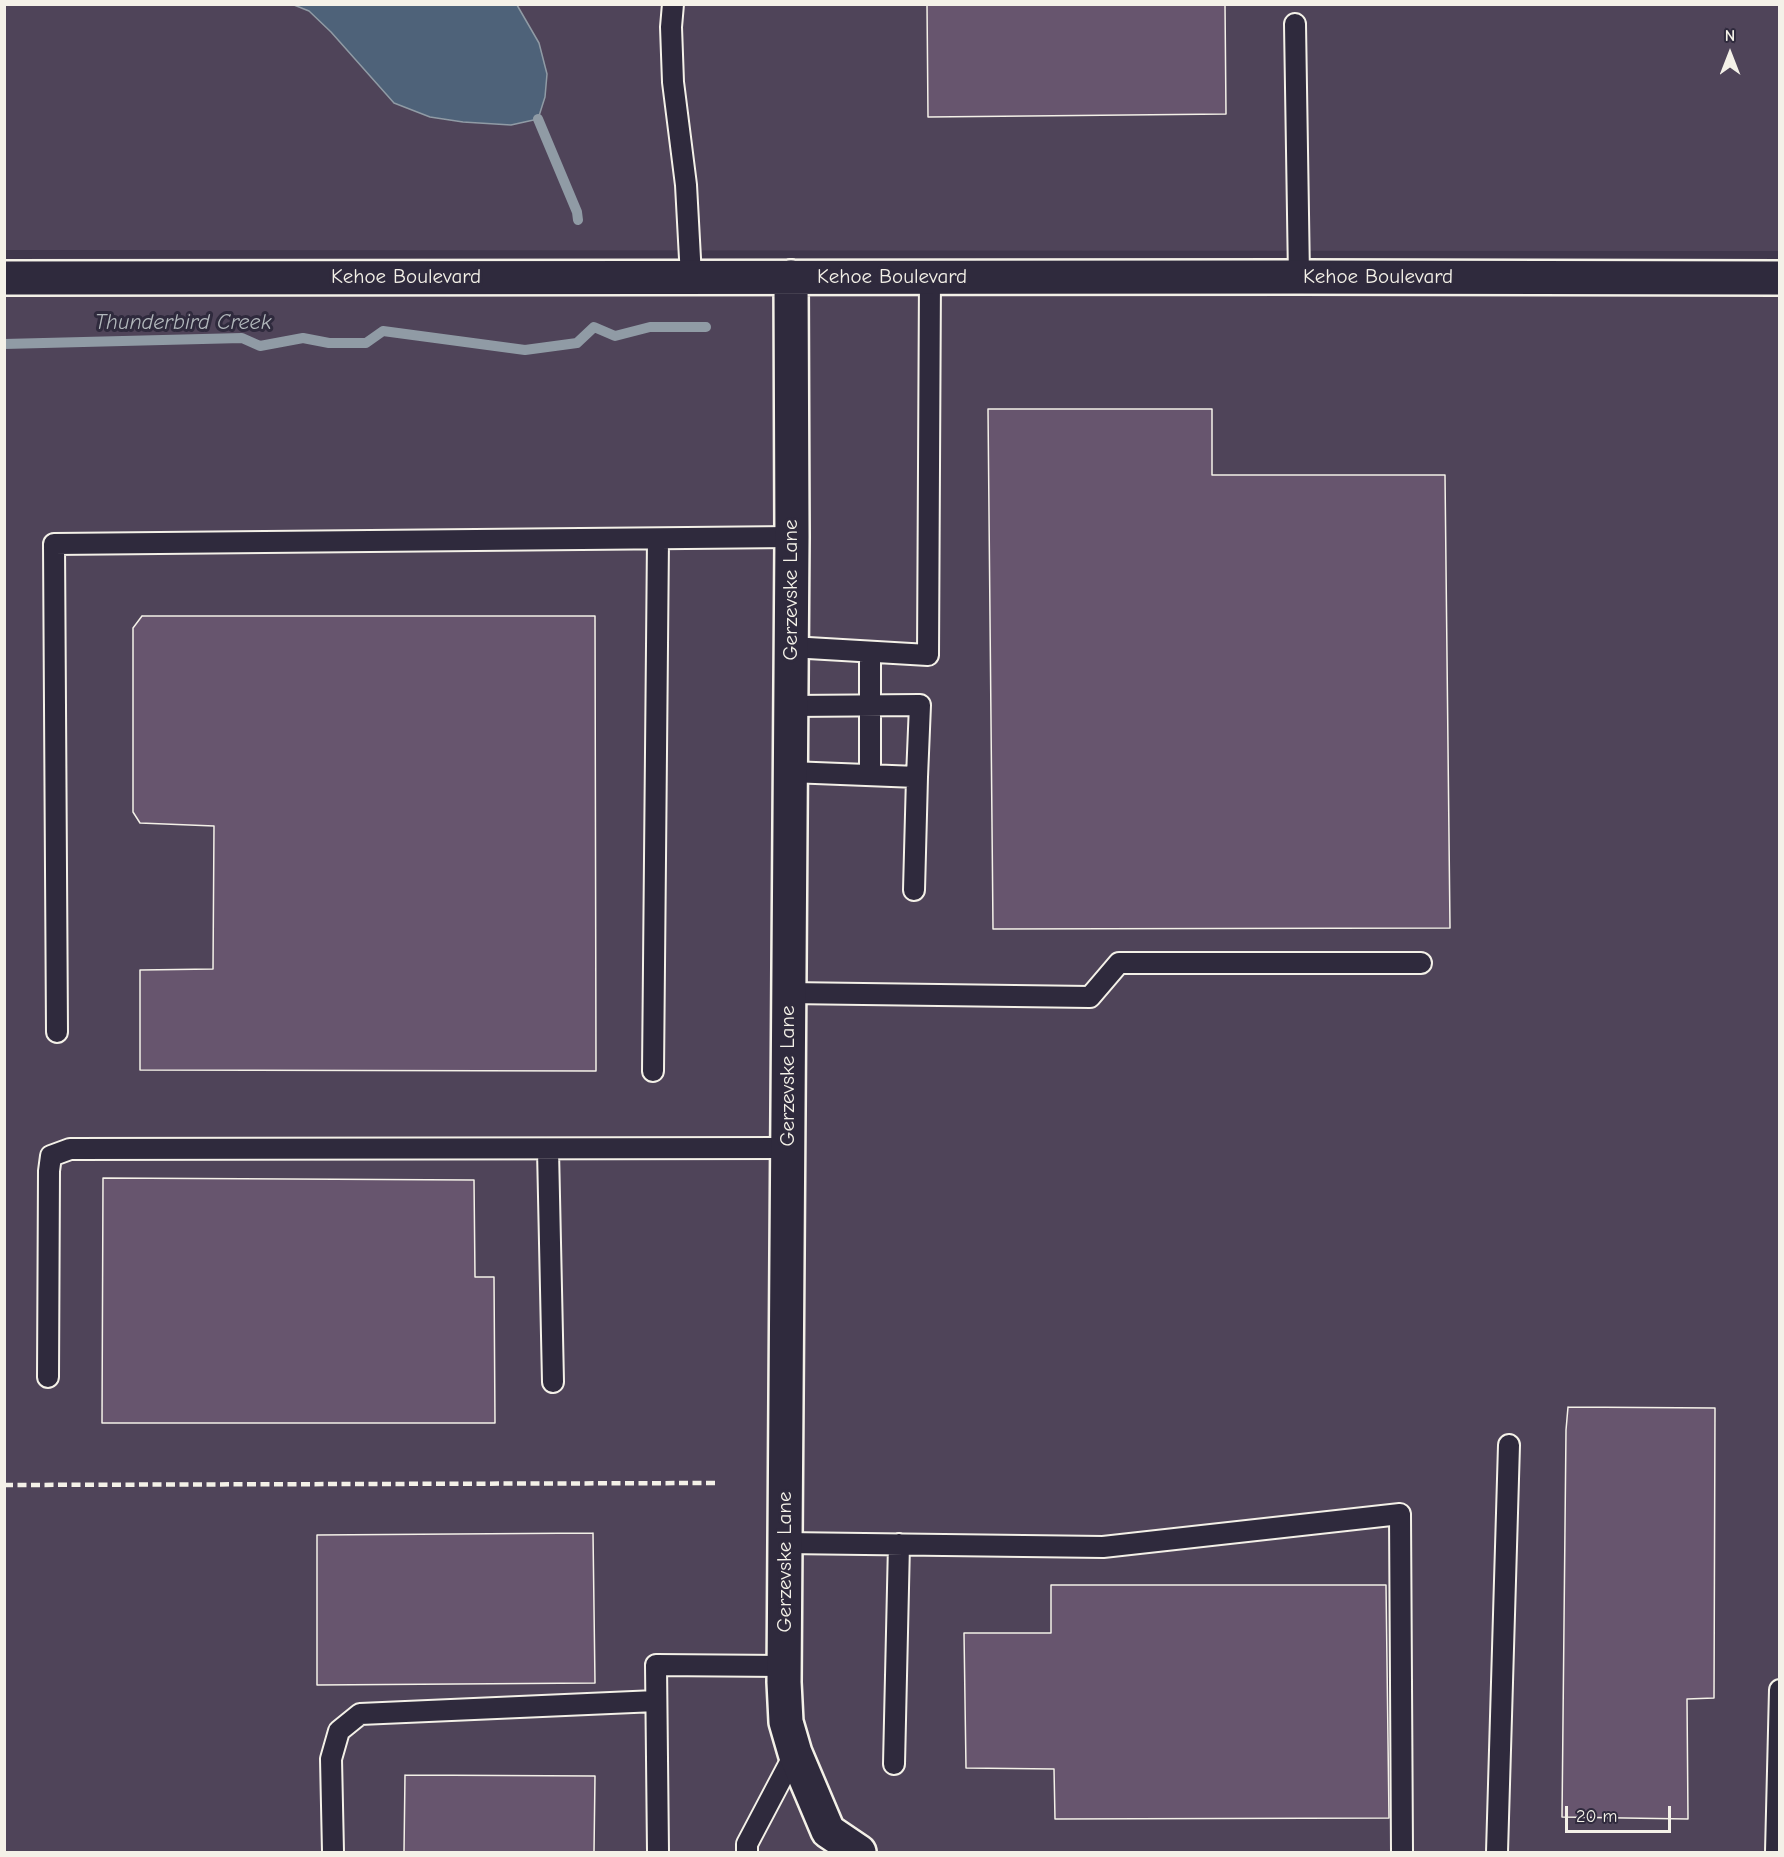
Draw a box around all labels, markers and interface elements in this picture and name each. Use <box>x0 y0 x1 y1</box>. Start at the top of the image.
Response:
north arrow <box>1700 24 1760 84</box>
text: N <box>1725 27 1735 45</box>
street label: Kehoe Boulevard <box>331 264 481 290</box>
street label: Kehoe Boulevard <box>817 264 967 290</box>
street label: Kehoe Boulevard <box>1303 264 1453 290</box>
water label: Thunderbird Creek <box>95 310 271 336</box>
street label: Gerzevske Lane <box>778 520 804 660</box>
street label: Gerzevske Lane <box>775 1006 801 1146</box>
street label: Gerzevske Lane <box>772 1492 798 1632</box>
scale bar <box>1568 1794 1674 1832</box>
text: 20 m <box>1576 1806 1617 1827</box>

